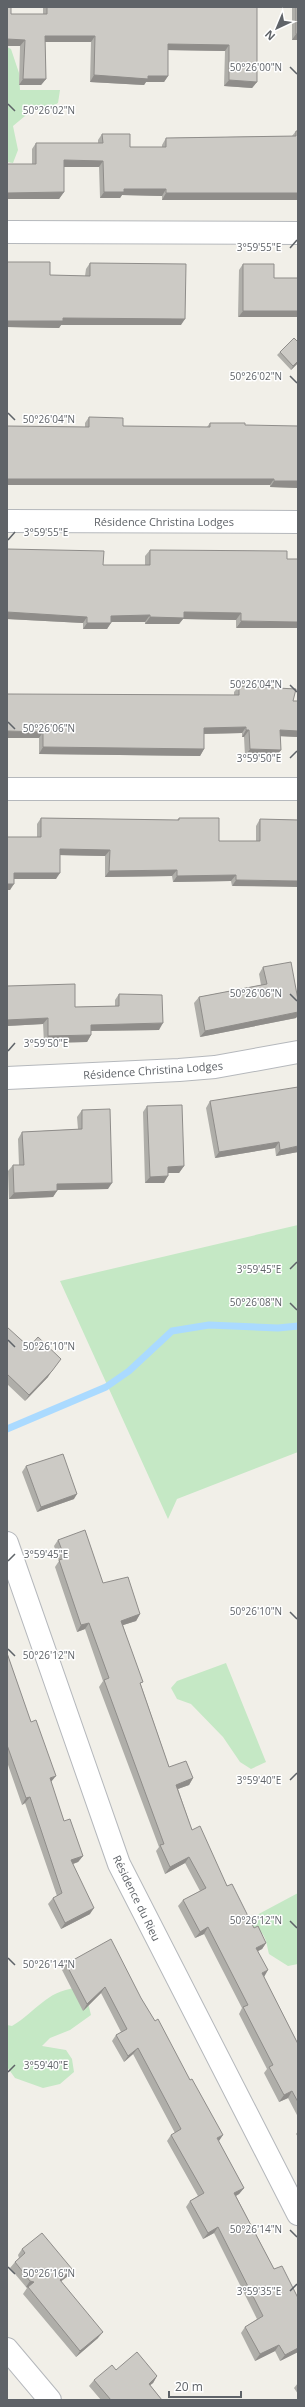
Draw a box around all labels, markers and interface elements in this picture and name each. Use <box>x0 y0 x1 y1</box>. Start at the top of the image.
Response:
north arrow <box>257 8 297 48</box>
text: N <box>261 27 278 44</box>
text: 50°26'00"N <box>230 60 282 74</box>
text: 50°26'02"N <box>23 103 75 117</box>
text: 3°59'55"E <box>237 240 281 254</box>
text: 50°26'02"N <box>230 369 282 383</box>
text: 50°26'04"N <box>23 412 75 426</box>
street label: Résidence Christina Lodges <box>94 514 234 529</box>
text: 3°59'55"E <box>24 525 68 539</box>
text: 50°26'04"N <box>230 677 282 691</box>
text: 50°26'06"N <box>23 721 75 735</box>
text: 3°59'50"E <box>237 751 281 765</box>
text: 50°26'06"N <box>230 986 282 1000</box>
text: 3°59'50"E <box>24 1036 68 1050</box>
street label: Résidence Christina Lodges <box>83 1058 223 1082</box>
text: 3°59'45"E <box>237 1262 281 1276</box>
text: 50°26'08"N <box>230 1295 282 1309</box>
text: 50°26'10"N <box>23 1339 75 1353</box>
text: 3°59'45"E <box>24 1547 68 1561</box>
text: 50°26'10"N <box>230 1604 282 1618</box>
text: 50°26'12"N <box>23 1648 75 1662</box>
text: 3°59'40"E <box>237 1773 281 1787</box>
street label: Résidence du Rieu <box>110 1853 164 1943</box>
text: 50°26'12"N <box>230 1913 282 1927</box>
text: 50°26'14"N <box>23 1957 75 1971</box>
text: 3°59'40"E <box>24 2058 68 2072</box>
text: 50°26'14"N <box>230 2222 282 2236</box>
text: 50°26'16"N <box>23 2266 75 2280</box>
text: 3°59'35"E <box>237 2284 281 2298</box>
scale bar <box>169 2373 241 2399</box>
text: 20 m <box>175 2378 203 2395</box>

